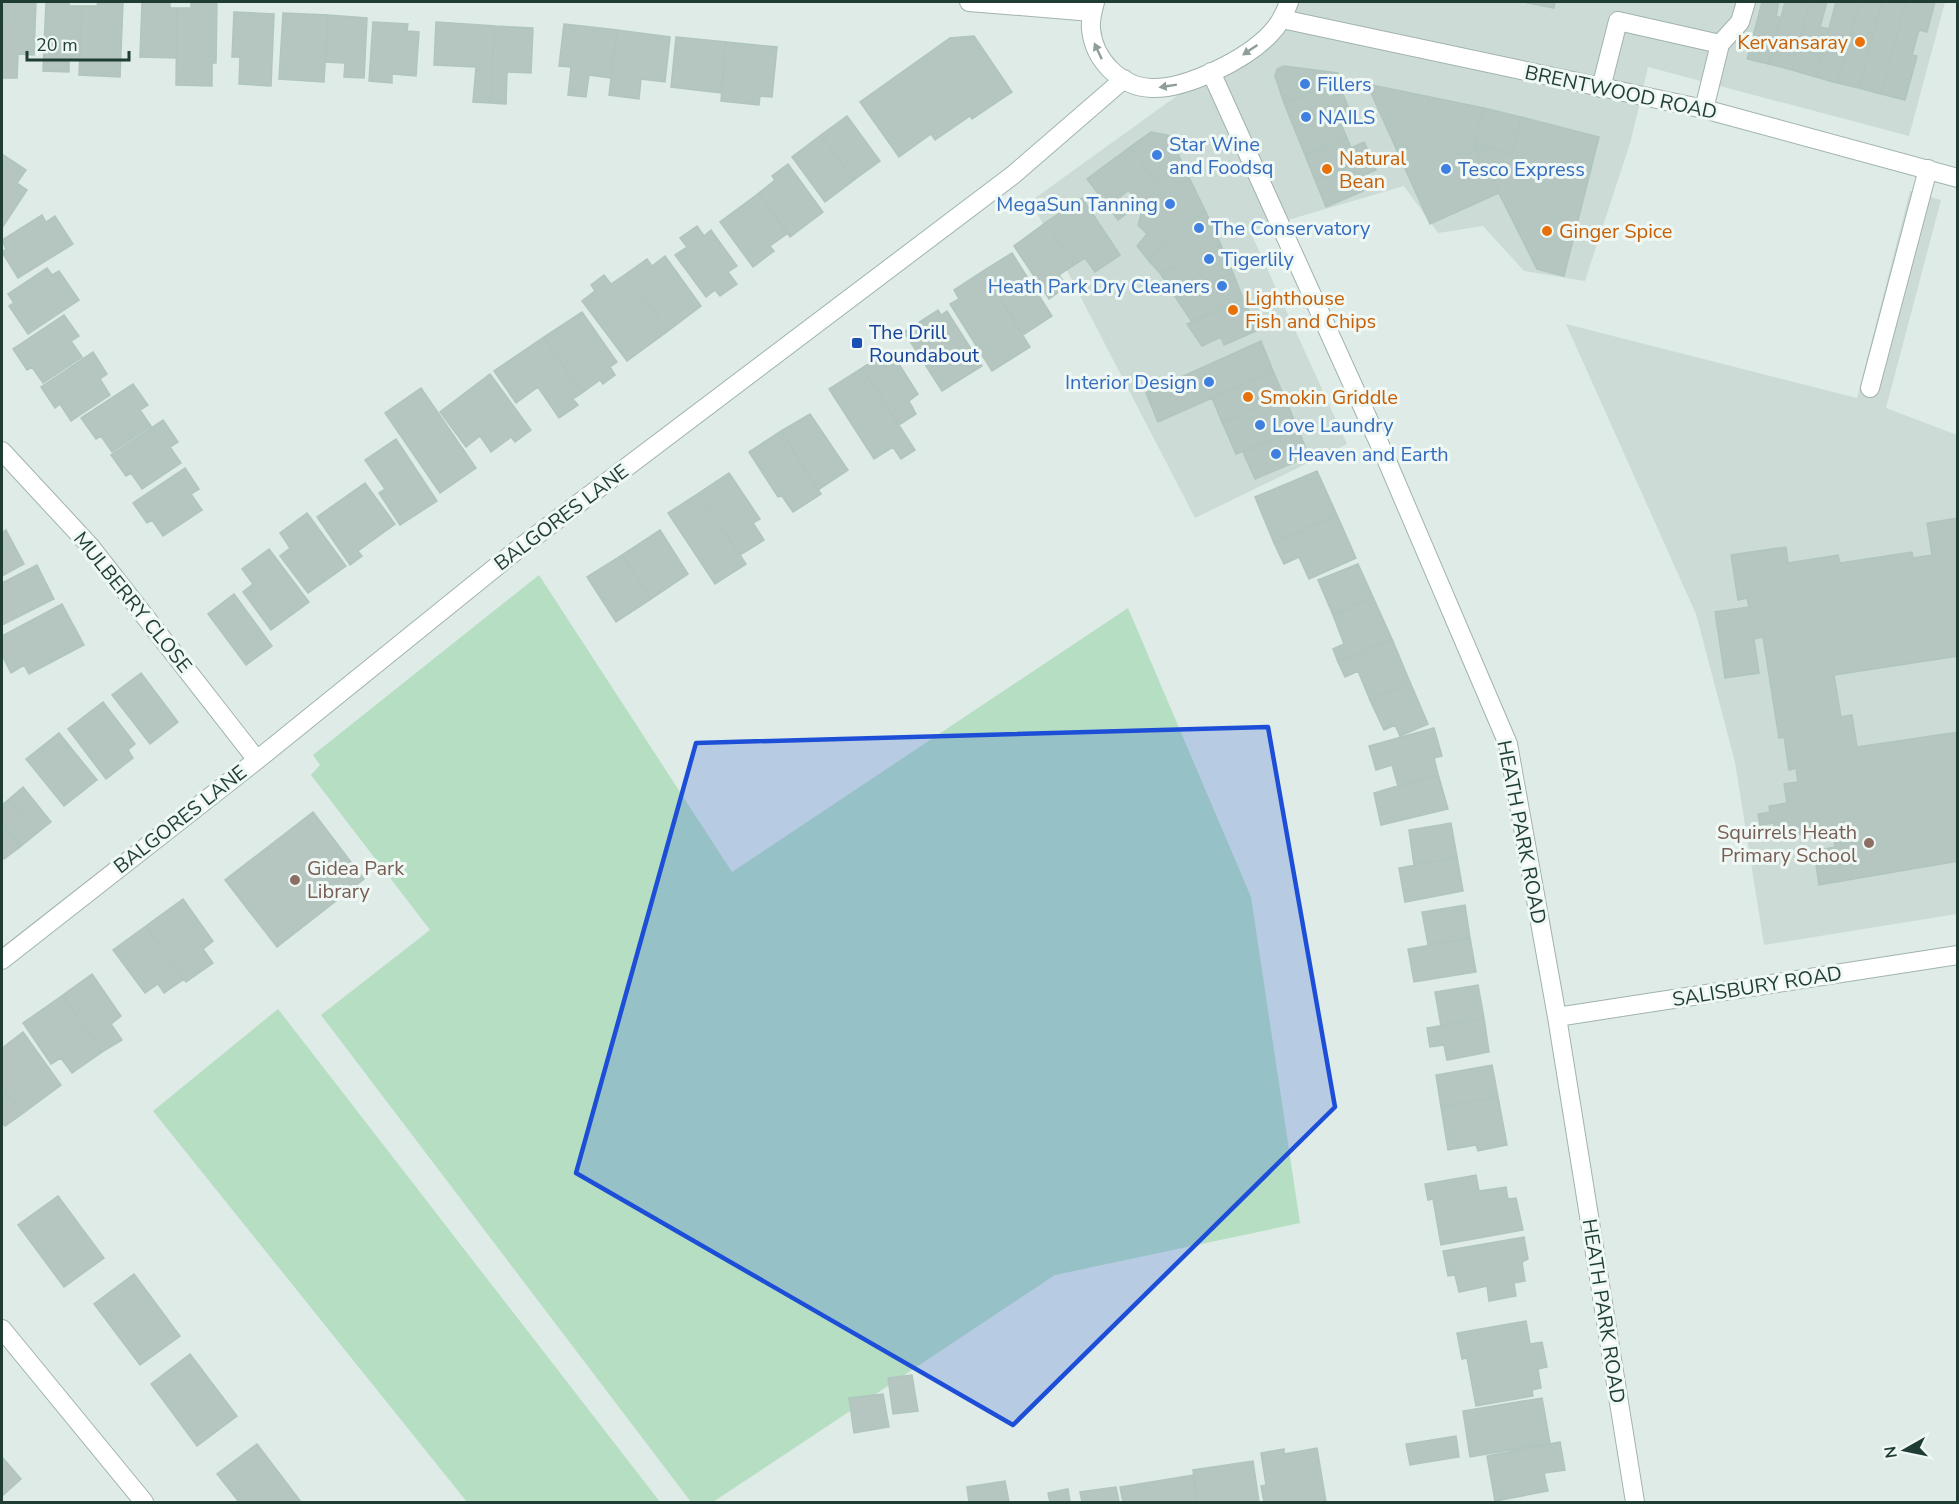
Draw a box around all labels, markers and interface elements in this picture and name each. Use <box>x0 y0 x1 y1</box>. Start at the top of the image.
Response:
scale bar <box>27 24 129 62</box>
place label: Kervansaray <box>1737 29 1849 56</box>
text: 20 m <box>36 33 78 57</box>
marker: Kervansaray <box>1853 35 1867 49</box>
one-way arrow <box>1093 42 1102 59</box>
one-way arrow <box>1242 44 1258 56</box>
street label: BRENTWOOD ROAD <box>1522 59 1719 126</box>
place label: Fillers <box>1317 71 1372 98</box>
marker: Fillers <box>1298 77 1312 91</box>
one-way arrow <box>1158 81 1177 90</box>
place label: NAILS <box>1318 104 1375 131</box>
marker: NAILS <box>1299 110 1313 124</box>
place label: Star Wine and Foodsq <box>1169 131 1274 181</box>
place label: Natural Bean <box>1339 145 1406 195</box>
marker: Star Wine and Foodsq <box>1150 148 1164 162</box>
place label: Tesco Express <box>1458 156 1585 183</box>
marker: Natural Bean <box>1320 162 1334 176</box>
marker: Tesco Express <box>1439 162 1453 176</box>
place label: MegaSun Tanning <box>996 191 1158 218</box>
marker: MegaSun Tanning <box>1163 197 1177 211</box>
place label: The Conservatory <box>1211 215 1371 242</box>
place label: Ginger Spice <box>1559 218 1672 245</box>
marker: The Conservatory <box>1192 221 1206 235</box>
marker: Ginger Spice <box>1540 224 1554 238</box>
place label: Tigerlily <box>1221 246 1294 273</box>
marker: Tigerlily <box>1202 252 1216 266</box>
place label: Heath Park Dry Cleaners <box>988 273 1210 300</box>
marker: Heath Park Dry Cleaners <box>1215 279 1229 293</box>
place label: Lighthouse Fish and Chips <box>1245 285 1376 335</box>
marker: Lighthouse Fish and Chips <box>1226 303 1240 317</box>
place label: The Drill Roundabout <box>869 319 980 369</box>
marker: The Drill Roundabout <box>850 336 864 350</box>
place label: Interior Design <box>1065 369 1197 396</box>
marker: Interior Design <box>1202 375 1216 389</box>
place label: Smokin Griddle <box>1260 384 1398 411</box>
marker: Smokin Griddle <box>1241 390 1255 404</box>
place label: Love Laundry <box>1272 412 1394 439</box>
marker: Love Laundry <box>1253 418 1267 432</box>
place label: Heaven and Earth <box>1288 441 1449 468</box>
marker: Heaven and Earth <box>1269 447 1283 461</box>
street label: BALGORES LANE <box>489 458 634 577</box>
street label: MULBERRY CLOSE <box>67 526 198 679</box>
street label: HEATH PARK ROAD <box>1490 738 1553 926</box>
street label: BALGORES LANE <box>108 759 252 880</box>
place label: Squirrels Heath Primary School <box>1717 819 1857 869</box>
marker: Squirrels Heath Primary School <box>1862 836 1876 850</box>
place label: Gidea Park Library <box>307 855 405 905</box>
marker: Gidea Park Library <box>288 873 302 887</box>
street label: SALISBURY ROAD <box>1670 960 1844 1013</box>
street label: HEATH PARK ROAD <box>1576 1217 1631 1405</box>
north arrow <box>1875 1420 1935 1480</box>
text: N <box>1879 1445 1903 1460</box>

